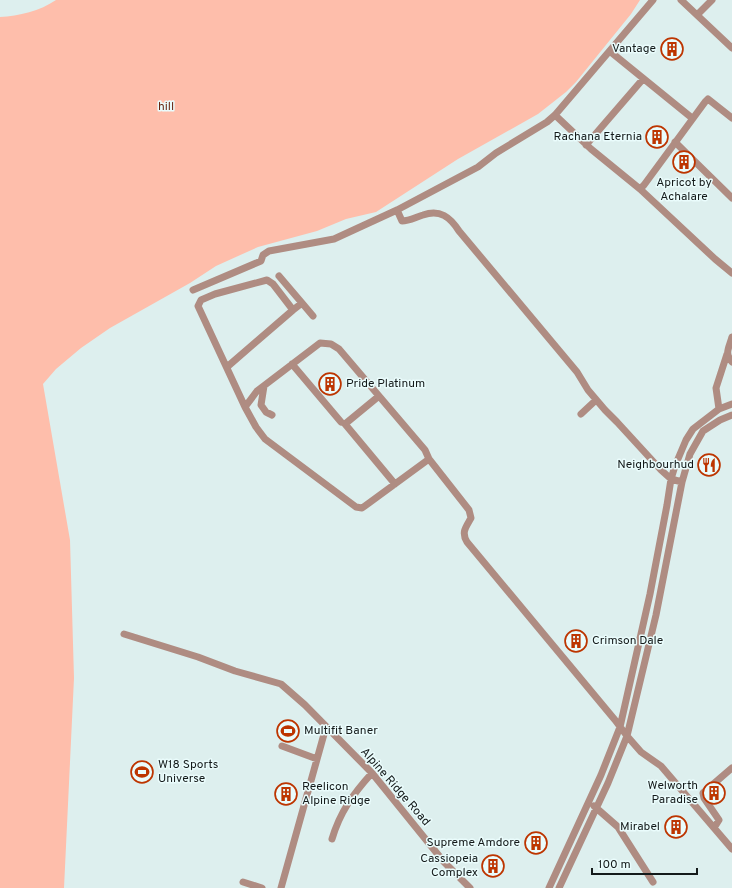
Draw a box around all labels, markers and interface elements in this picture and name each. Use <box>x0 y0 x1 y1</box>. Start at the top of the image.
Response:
building icon: Vantage <box>659 36 685 62</box>
place label: Vantage <box>612 41 656 57</box>
park label: hill <box>158 99 174 115</box>
building icon: Rachana Eternia <box>644 124 670 150</box>
place label: Rachana Eternia <box>554 129 642 145</box>
building icon: Apricot by Achalare <box>671 149 697 175</box>
place label: Apricot by Achalare <box>656 175 712 205</box>
building icon: Pride Platinum <box>317 371 343 397</box>
place label: Pride Platinum <box>346 376 425 392</box>
restaurant icon: Neighbourhud <box>696 452 722 478</box>
place label: Neighbourhud <box>617 457 694 473</box>
building icon: Crimson Dale <box>563 628 589 654</box>
place label: Crimson Dale <box>592 633 663 649</box>
sports icon: Multifit Baner <box>275 718 301 744</box>
place label: Multifit Baner <box>304 723 378 739</box>
street label: Alpine Ridge Road <box>357 744 433 830</box>
place label: W18 Sports Universe <box>158 757 218 787</box>
sports icon: W18 Sports Universe <box>129 759 155 785</box>
place label: Welworth Paradise <box>648 778 698 808</box>
place label: Reelicon Alpine Ridge <box>302 779 370 809</box>
building icon: Welworth Paradise <box>701 780 727 806</box>
building icon: Reelicon Alpine Ridge <box>273 781 299 807</box>
building icon: Mirabel <box>663 814 689 840</box>
place label: Mirabel <box>620 819 660 835</box>
building icon: Supreme Amdore <box>523 830 549 856</box>
place label: Supreme Amdore <box>426 835 520 851</box>
scale bar <box>592 850 697 876</box>
place label: Cassiopeia Complex <box>420 851 478 881</box>
building icon: Cassiopeia Complex <box>480 853 506 879</box>
text: 100 m <box>598 857 631 873</box>

